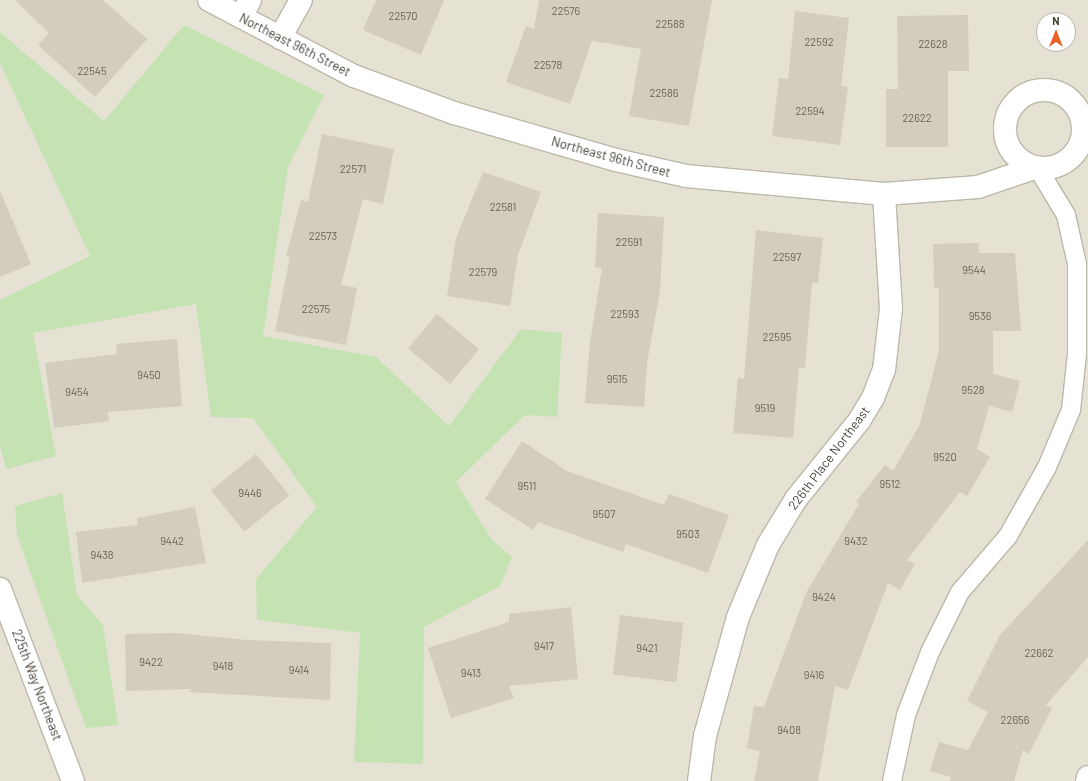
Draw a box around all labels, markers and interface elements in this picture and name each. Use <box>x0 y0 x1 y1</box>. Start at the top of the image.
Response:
house number: 22576 <box>552 4 580 18</box>
house number: 22570 <box>389 9 417 23</box>
street label: Northeast 96th Street <box>237 10 353 80</box>
north arrow <box>1036 12 1076 52</box>
text: N <box>1052 14 1060 27</box>
house number: 22588 <box>656 17 684 31</box>
house number: 22592 <box>804 35 834 49</box>
house number: 22628 <box>918 37 948 51</box>
house number: 22578 <box>534 58 562 72</box>
house number: 22545 <box>77 64 107 78</box>
house number: 22586 <box>650 86 678 100</box>
house number: 22594 <box>795 104 825 118</box>
house number: 22622 <box>902 111 932 125</box>
street label: Northeast 96th Street <box>550 134 672 180</box>
house number: 22571 <box>340 162 366 176</box>
house number: 22581 <box>490 200 516 214</box>
house number: 22573 <box>309 229 337 243</box>
house number: 22591 <box>616 235 642 249</box>
house number: 22597 <box>773 250 801 264</box>
house number: 9544 <box>962 263 986 277</box>
house number: 22579 <box>469 265 497 279</box>
house number: 22575 <box>302 302 330 316</box>
house number: 22593 <box>611 307 639 321</box>
house number: 9536 <box>969 309 991 323</box>
house number: 22595 <box>763 330 791 344</box>
house number: 9450 <box>137 368 161 382</box>
house number: 9515 <box>607 372 627 386</box>
house number: 9528 <box>961 383 985 397</box>
house number: 9454 <box>65 385 89 399</box>
house number: 9519 <box>755 401 775 415</box>
street label: 226th Place Northeast <box>785 403 873 513</box>
house number: 9520 <box>933 450 957 464</box>
house number: 9512 <box>880 477 900 491</box>
house number: 9511 <box>518 479 536 493</box>
house number: 9446 <box>238 486 262 500</box>
house number: 9507 <box>593 507 615 521</box>
house number: 9503 <box>676 527 700 541</box>
house number: 9442 <box>160 534 184 548</box>
house number: 9432 <box>844 534 868 548</box>
house number: 9438 <box>90 548 114 562</box>
house number: 9424 <box>812 590 836 604</box>
street label: 225th Way Northeast <box>9 627 65 743</box>
house number: 9417 <box>534 639 554 653</box>
house number: 9421 <box>636 641 658 655</box>
house number: 22662 <box>1024 646 1054 660</box>
house number: 9422 <box>139 655 163 669</box>
house number: 9418 <box>213 659 233 673</box>
house number: 9414 <box>289 663 309 677</box>
house number: 9413 <box>461 666 481 680</box>
house number: 9416 <box>804 668 824 682</box>
house number: 22656 <box>1001 713 1029 727</box>
house number: 9408 <box>777 723 801 737</box>

